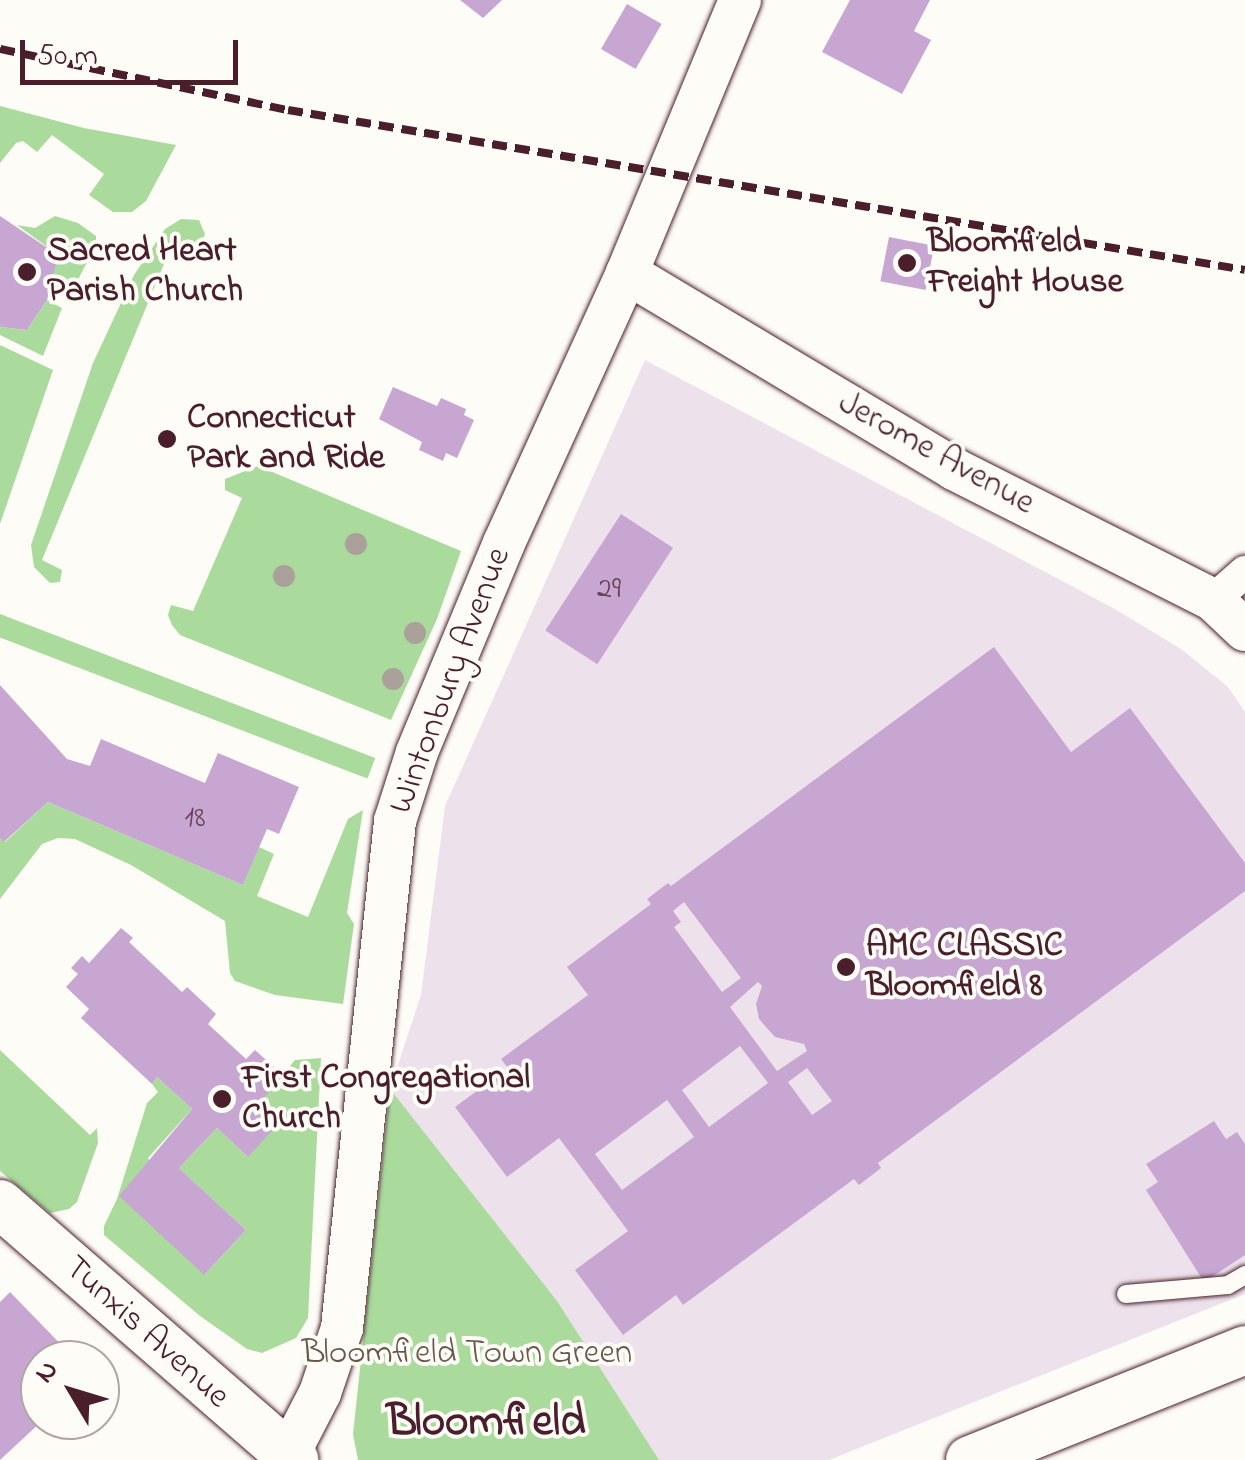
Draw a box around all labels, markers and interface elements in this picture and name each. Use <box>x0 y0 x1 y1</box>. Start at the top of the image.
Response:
scale bar <box>25 20 242 82</box>
text: 50 m <box>37 35 98 79</box>
place label: Bloomfield Freight House <box>927 222 1123 304</box>
place label: Sacred Heart Parish Church <box>47 231 243 313</box>
marker: Bloomfield Freight House <box>896 252 918 274</box>
marker: Sacred Heart Parish Church <box>16 261 38 283</box>
street label: Jerome Avenue <box>830 383 1042 525</box>
place label: Connecticut Park and Ride <box>187 398 385 480</box>
marker: Connecticut Park and Ride <box>156 428 178 450</box>
street label: Wintonbury Avenue <box>381 542 521 820</box>
house number: 29 <box>597 572 621 608</box>
house number: 18 <box>185 801 205 837</box>
place label: AMC CLASSIC Bloomfield 8 <box>866 926 1063 1008</box>
marker: AMC CLASSIC Bloomfield 8 <box>835 956 857 978</box>
place label: First Congregational Church <box>242 1058 530 1140</box>
marker: First Congregational Church <box>211 1088 233 1110</box>
street label: Tunxis Avenue <box>55 1248 237 1418</box>
park label: Bloomfield Town Green <box>302 1333 632 1375</box>
north arrow <box>20 1340 120 1440</box>
text: N <box>26 1352 70 1393</box>
district label: Bloomfield <box>387 1397 585 1451</box>

